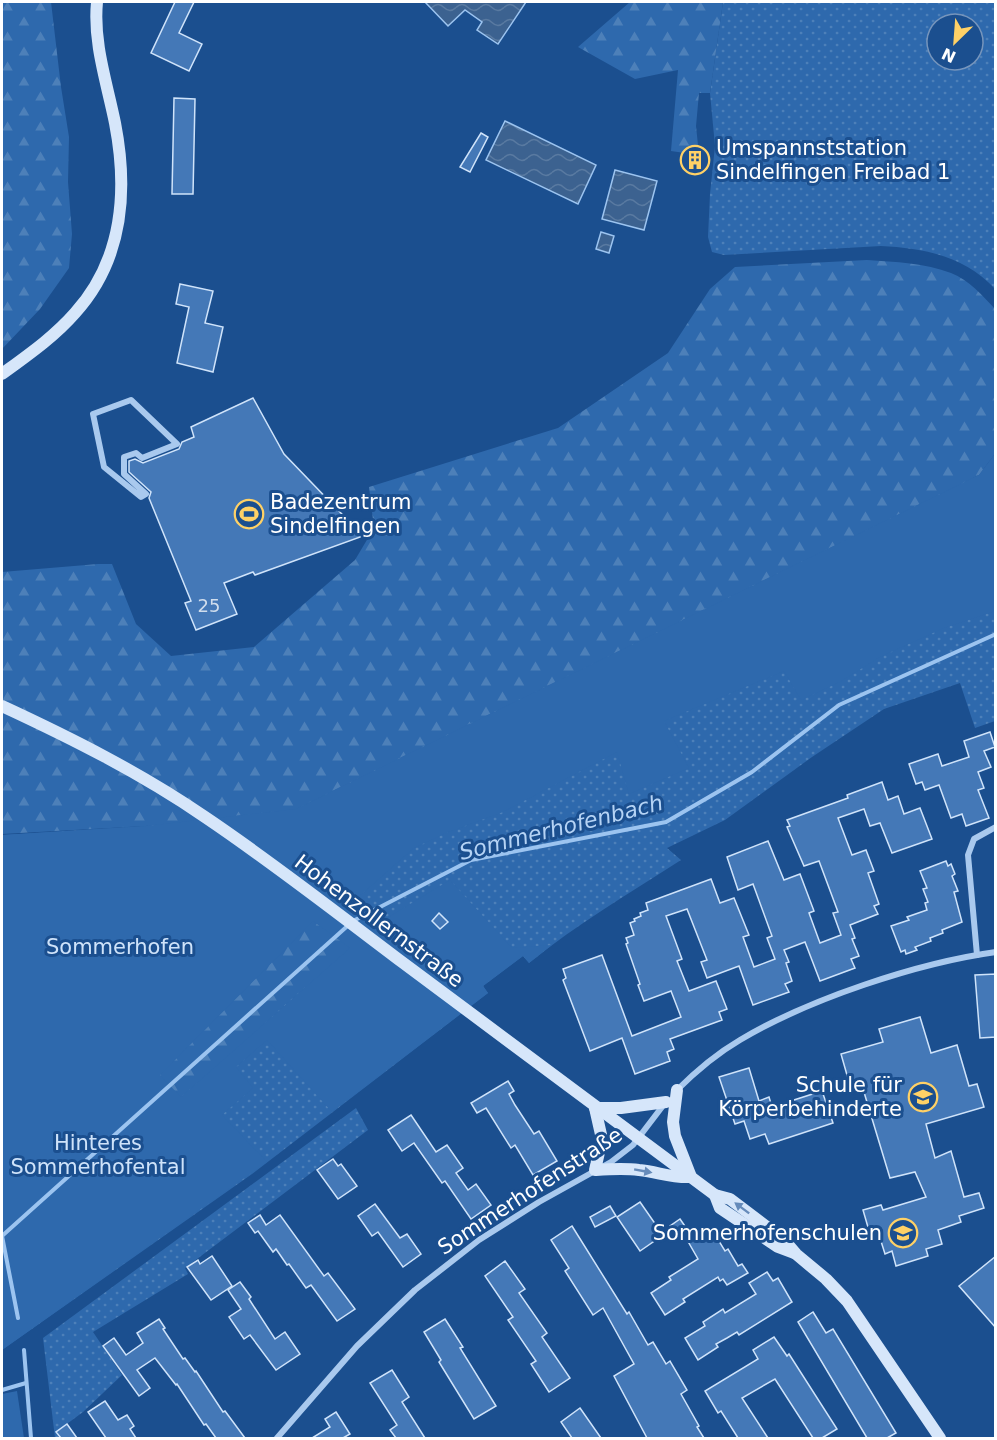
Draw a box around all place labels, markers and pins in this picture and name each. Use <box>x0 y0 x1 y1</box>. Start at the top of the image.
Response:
place label: Umspannststation Sindelfingen Freibad 1 <box>716 136 950 184</box>
building icon: Umspannststation Sindelfingen Freibad 1 <box>679 144 711 176</box>
place label: Badezentrum Sindelfingen <box>270 490 411 538</box>
sports icon: Badezentrum Sindelfingen <box>233 498 265 530</box>
place label: Schule für Körperbehinderte <box>718 1073 902 1121</box>
school or university icon: Schule für Körperbehinderte <box>907 1081 939 1113</box>
school or university icon: Sommerhofenschulen <box>887 1217 919 1249</box>
place label: Sommerhofenschulen <box>653 1221 882 1245</box>

